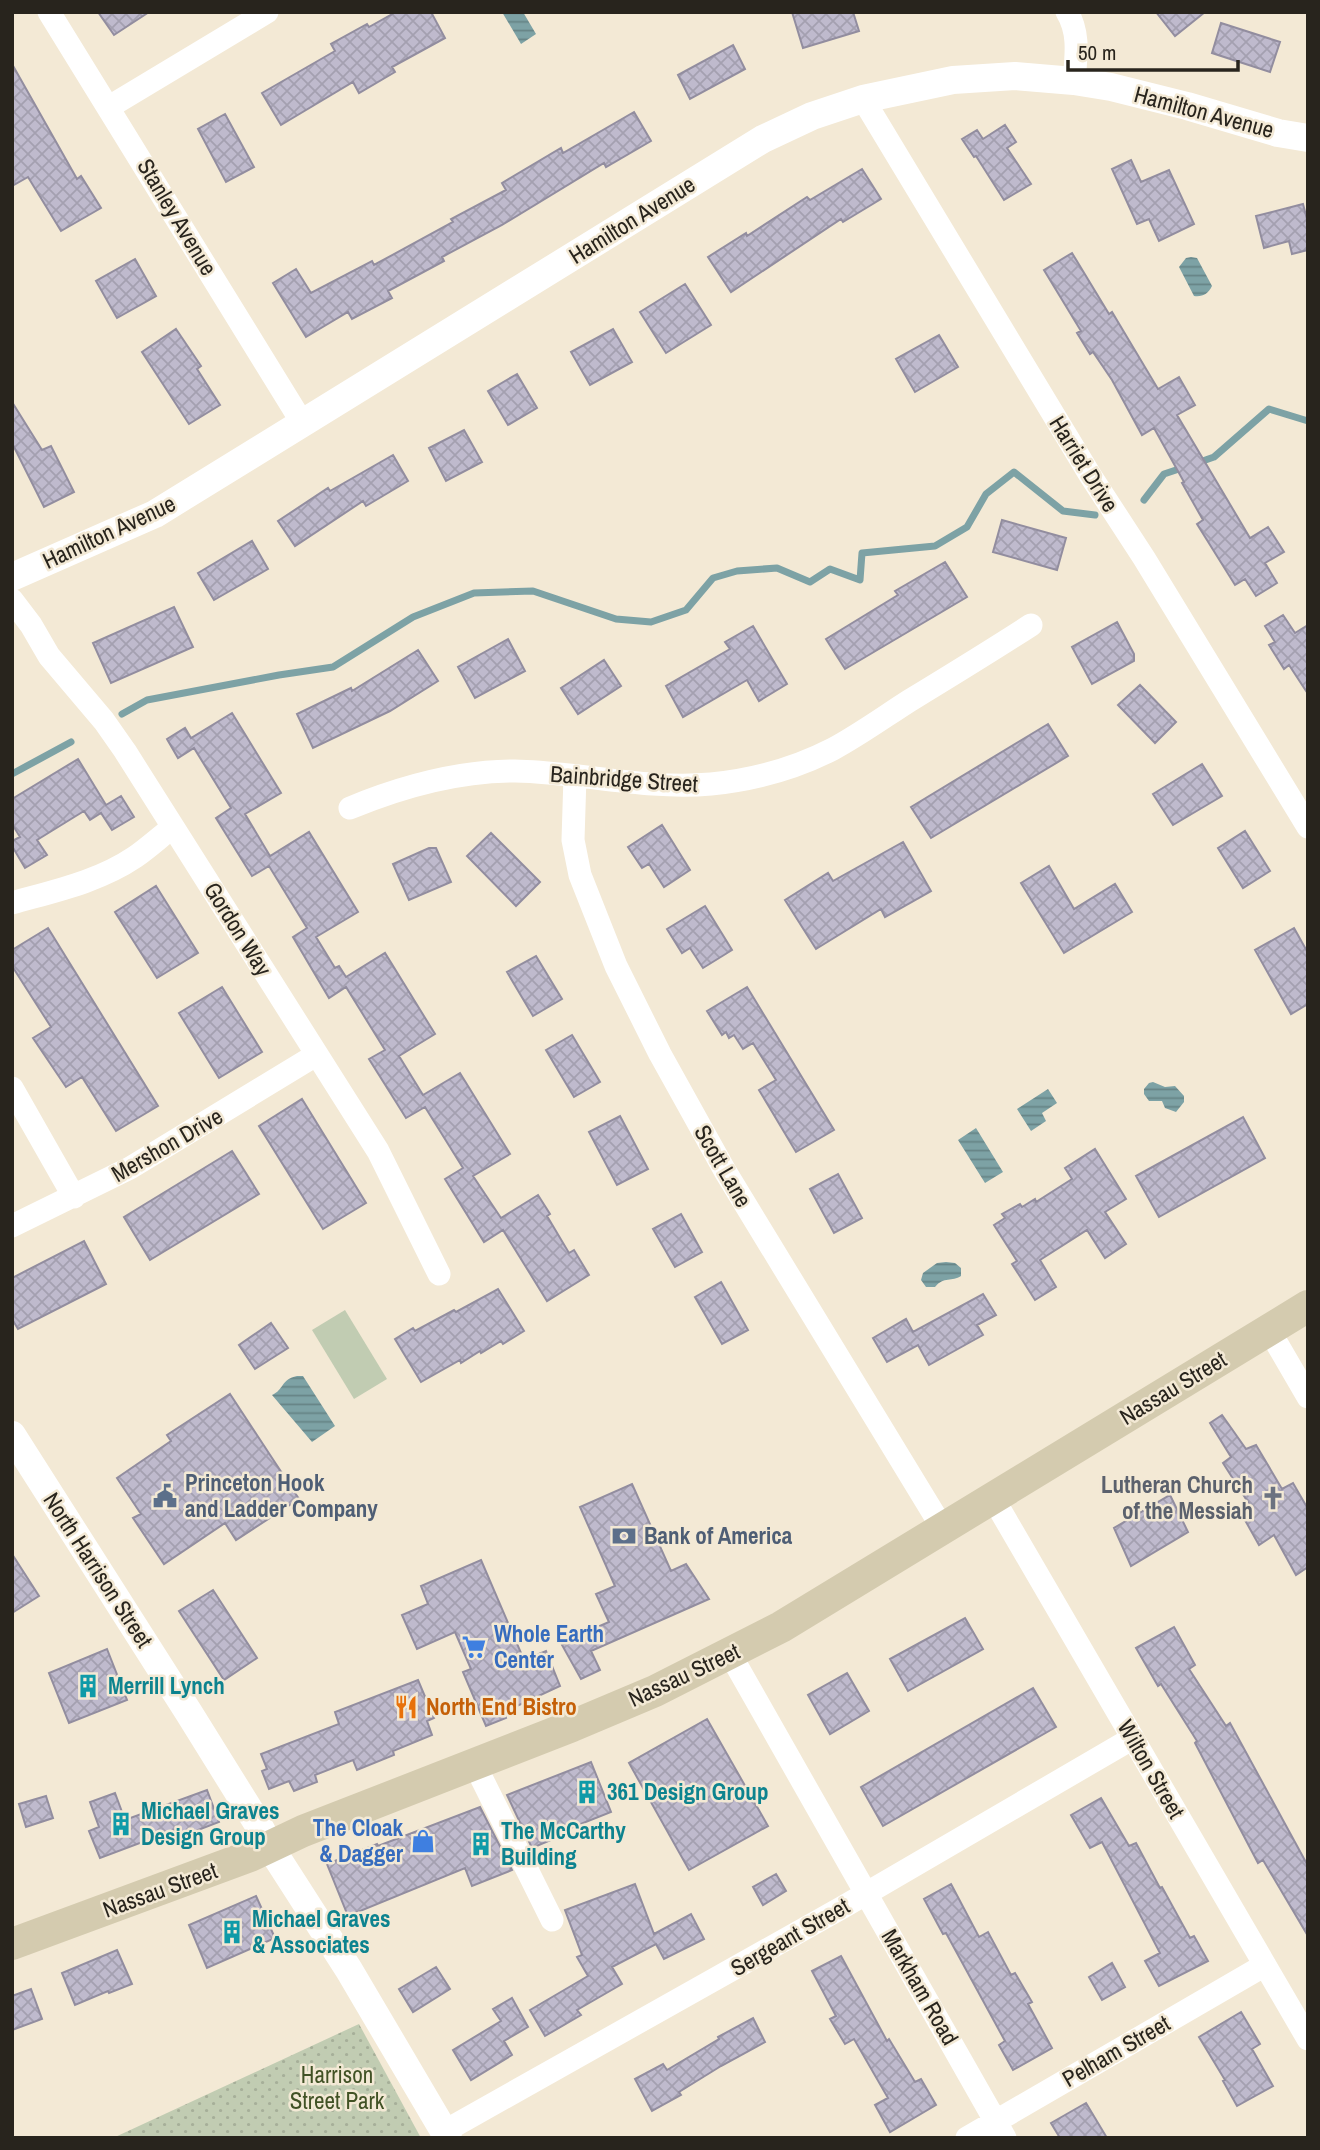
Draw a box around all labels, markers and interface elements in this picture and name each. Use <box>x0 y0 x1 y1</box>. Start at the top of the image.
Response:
scale bar <box>1068 28 1238 72</box>
text: 50 m <box>1078 38 1116 67</box>
street label: Hamilton Avenue <box>1131 78 1277 145</box>
street label: Stanley Avenue <box>130 153 224 281</box>
street label: Hamilton Avenue <box>563 168 701 271</box>
street label: Harriet Drive <box>1043 410 1126 518</box>
street label: Hamilton Avenue <box>37 487 180 576</box>
street label: Bainbridge Street <box>549 758 699 799</box>
street label: Gordon Way <box>197 876 280 982</box>
street label: Mershon Drive <box>105 1100 228 1189</box>
street label: Scott Lane <box>687 1119 759 1213</box>
street label: Nassau Street <box>1114 1344 1232 1432</box>
place label: Princeton Hook and Ladder Company <box>185 1467 378 1524</box>
place label: Lutheran Church of the Messiah <box>1101 1469 1253 1526</box>
public building icon: Princeton Hook and Ladder Company <box>151 1482 179 1510</box>
church icon: Lutheran Church of the Messiah <box>1259 1484 1287 1512</box>
street label: North Harrison Street <box>37 1486 160 1653</box>
place label: Bank of America <box>644 1520 793 1551</box>
bank icon: Bank of America <box>610 1522 638 1550</box>
place label: Whole Earth Center <box>494 1618 604 1675</box>
supermarket icon: Whole Earth Center <box>460 1633 488 1661</box>
street label: Nassau Street <box>623 1635 744 1714</box>
place label: Merrill Lynch <box>108 1670 225 1701</box>
building icon: Merrill Lynch <box>74 1672 102 1700</box>
place label: North End Bistro <box>426 1691 577 1722</box>
restaurant icon: North End Bistro <box>392 1693 420 1721</box>
street label: Wilton Street <box>1111 1714 1192 1824</box>
place label: 361 Design Group <box>607 1776 768 1807</box>
building icon: 361 Design Group <box>573 1778 601 1806</box>
place label: Michael Graves Design Group <box>141 1795 279 1852</box>
building icon: Michael Graves Design Group <box>107 1810 135 1838</box>
place label: The Cloak & Dagger <box>313 1812 404 1869</box>
place label: The McCarthy Building <box>501 1815 626 1872</box>
shop icon: The Cloak & Dagger <box>409 1827 437 1855</box>
building icon: The McCarthy Building <box>467 1830 495 1858</box>
street label: Nassau Street <box>98 1855 221 1925</box>
street label: Sergeant Street <box>725 1890 855 1983</box>
place label: Michael Graves & Associates <box>252 1903 390 1960</box>
building icon: Michael Graves & Associates <box>218 1918 246 1946</box>
street label: Markham Road <box>875 1923 966 2050</box>
street label: Pelham Street <box>1056 2007 1175 2094</box>
park label: Harrison Street Park <box>290 2059 385 2116</box>

